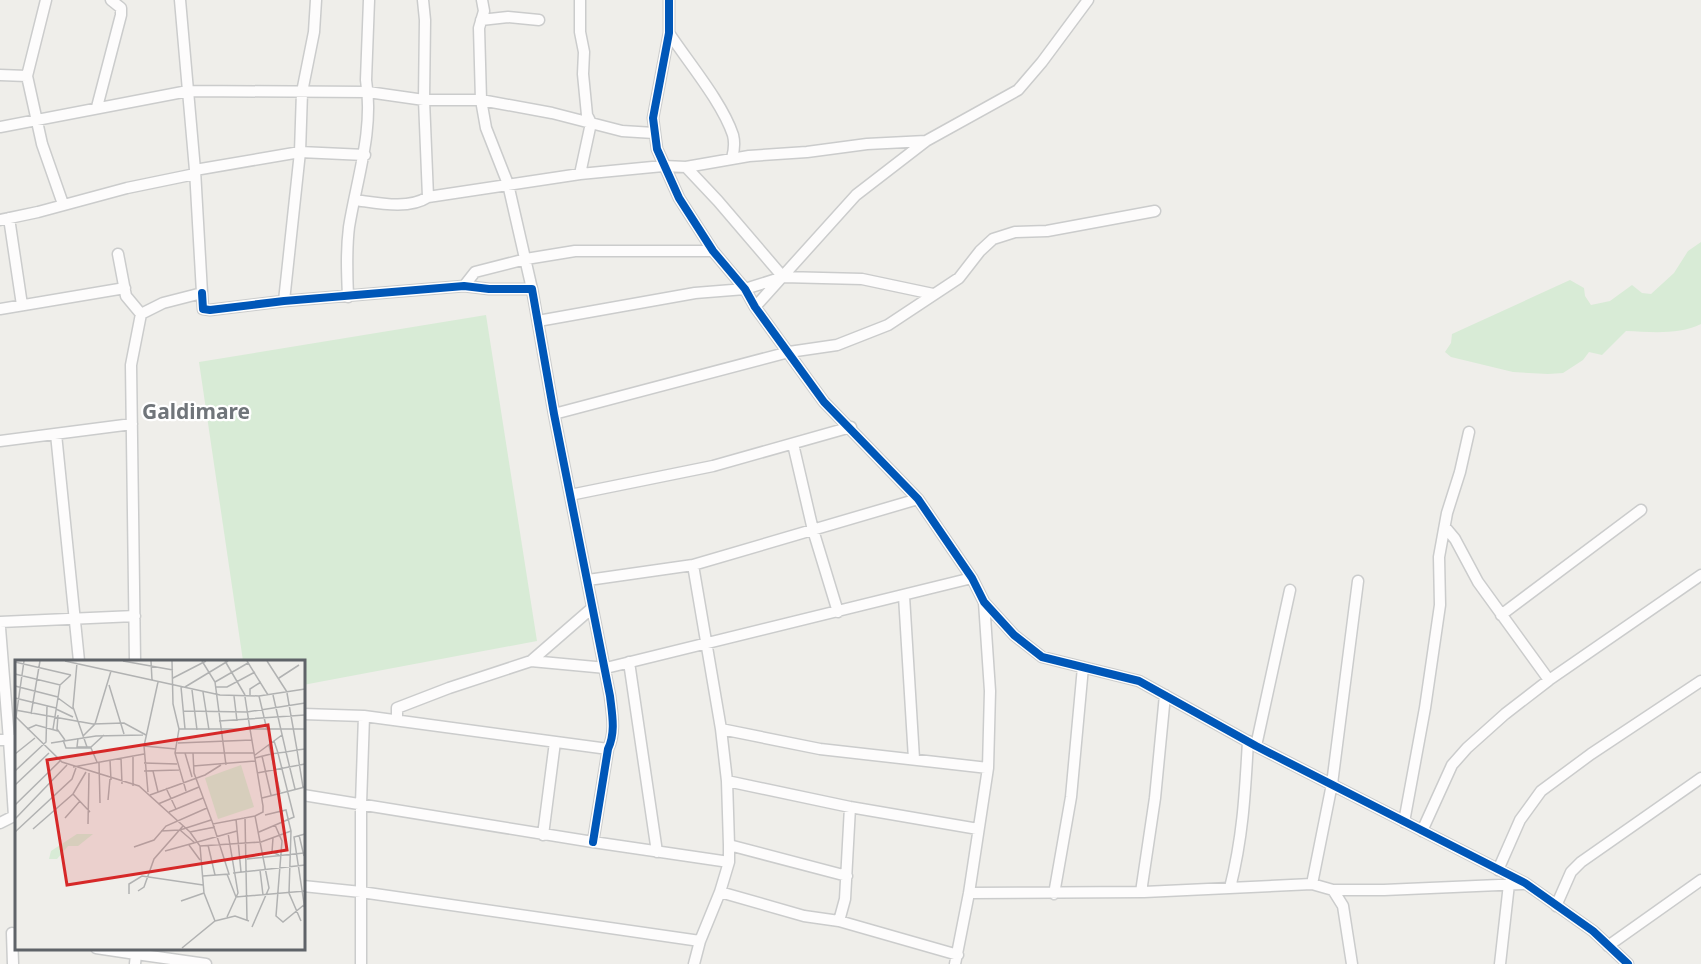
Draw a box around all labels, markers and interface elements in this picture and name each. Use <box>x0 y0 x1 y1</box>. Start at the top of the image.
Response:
district label: Galdimare <box>142 397 250 425</box>
inset map <box>15 660 304 949</box>

